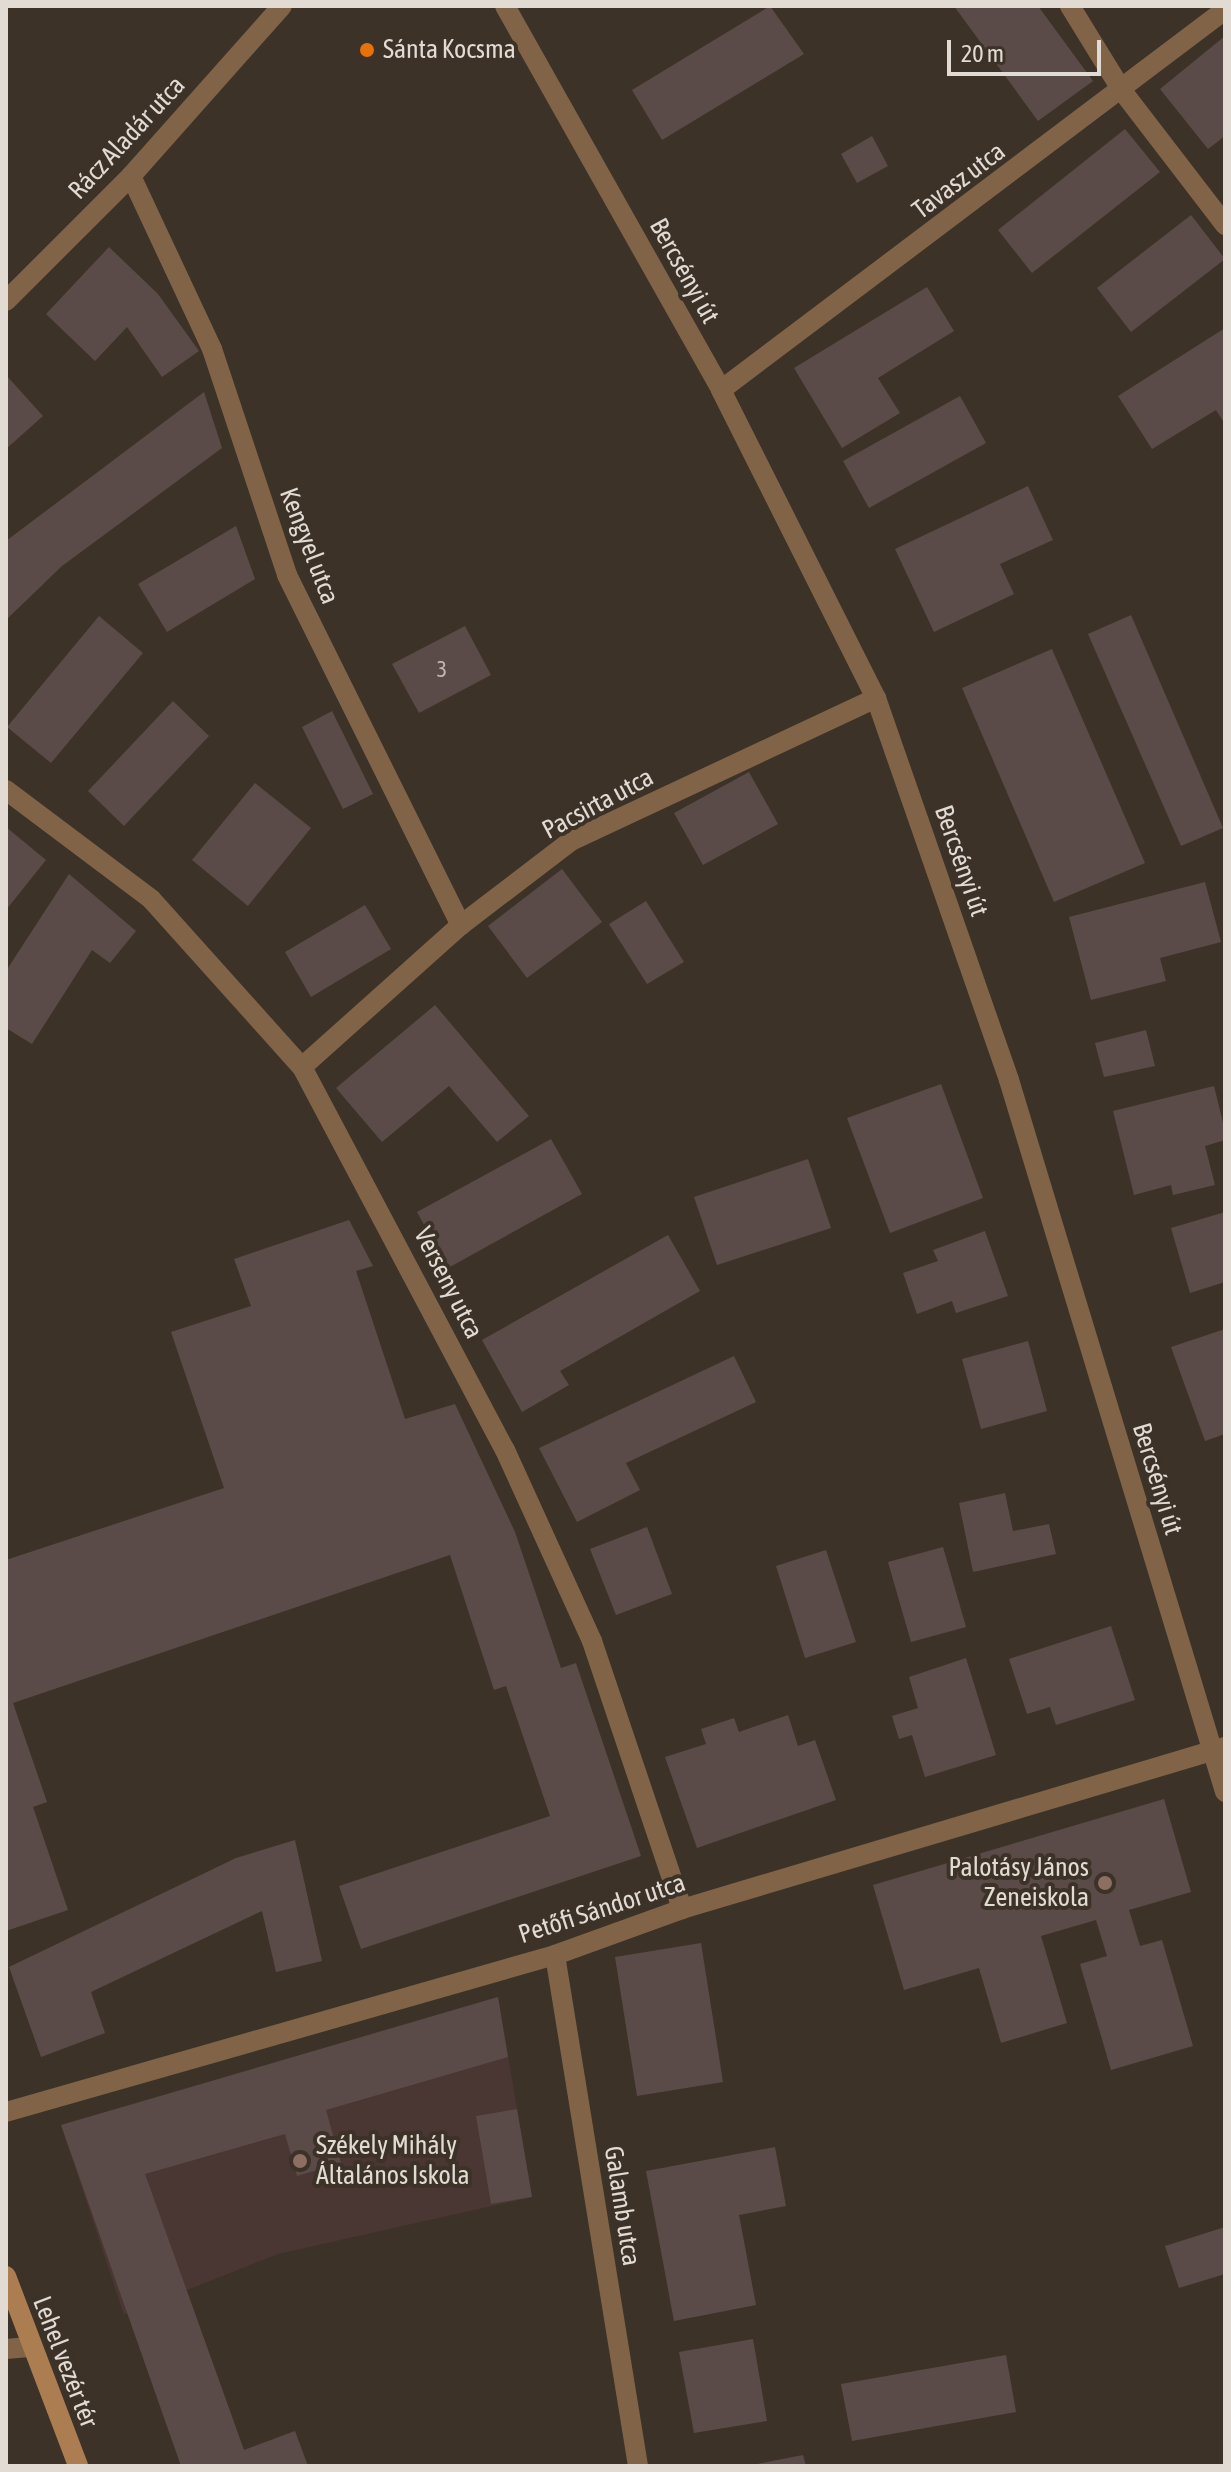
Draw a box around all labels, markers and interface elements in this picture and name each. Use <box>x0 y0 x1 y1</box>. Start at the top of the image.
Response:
scale bar <box>951 24 1105 74</box>
place label: Sánta Kocsma <box>383 34 516 66</box>
text: 20 m <box>961 40 1004 67</box>
marker: Sánta Kocsma <box>358 41 376 59</box>
street label: Rácz Aladár utca <box>62 70 192 206</box>
street label: Tavasz utca <box>907 136 1011 226</box>
street label: Bercsényi út <box>642 213 726 329</box>
street label: Kengyel utca <box>273 483 345 609</box>
house number: 3 <box>437 657 447 683</box>
street label: Pacsirta utca <box>537 762 659 846</box>
street label: Bercsényi út <box>927 801 995 921</box>
street label: Verseny utca <box>407 1222 489 1344</box>
street label: Bercsényi út <box>1125 1419 1189 1539</box>
place label: Palotásy János Zeneiskola <box>948 1852 1089 1914</box>
street label: Petőfi Sándor utca <box>515 1867 689 1951</box>
marker: Palotásy János Zeneiskola <box>1096 1874 1114 1892</box>
place label: Székely Mihály Általános Iskola <box>316 2130 470 2192</box>
street label: Galamb utca <box>597 2144 647 2268</box>
marker: Székely Mihály Általános Iskola <box>291 2152 309 2170</box>
street label: Lehel vezér tér <box>26 2292 104 2432</box>

